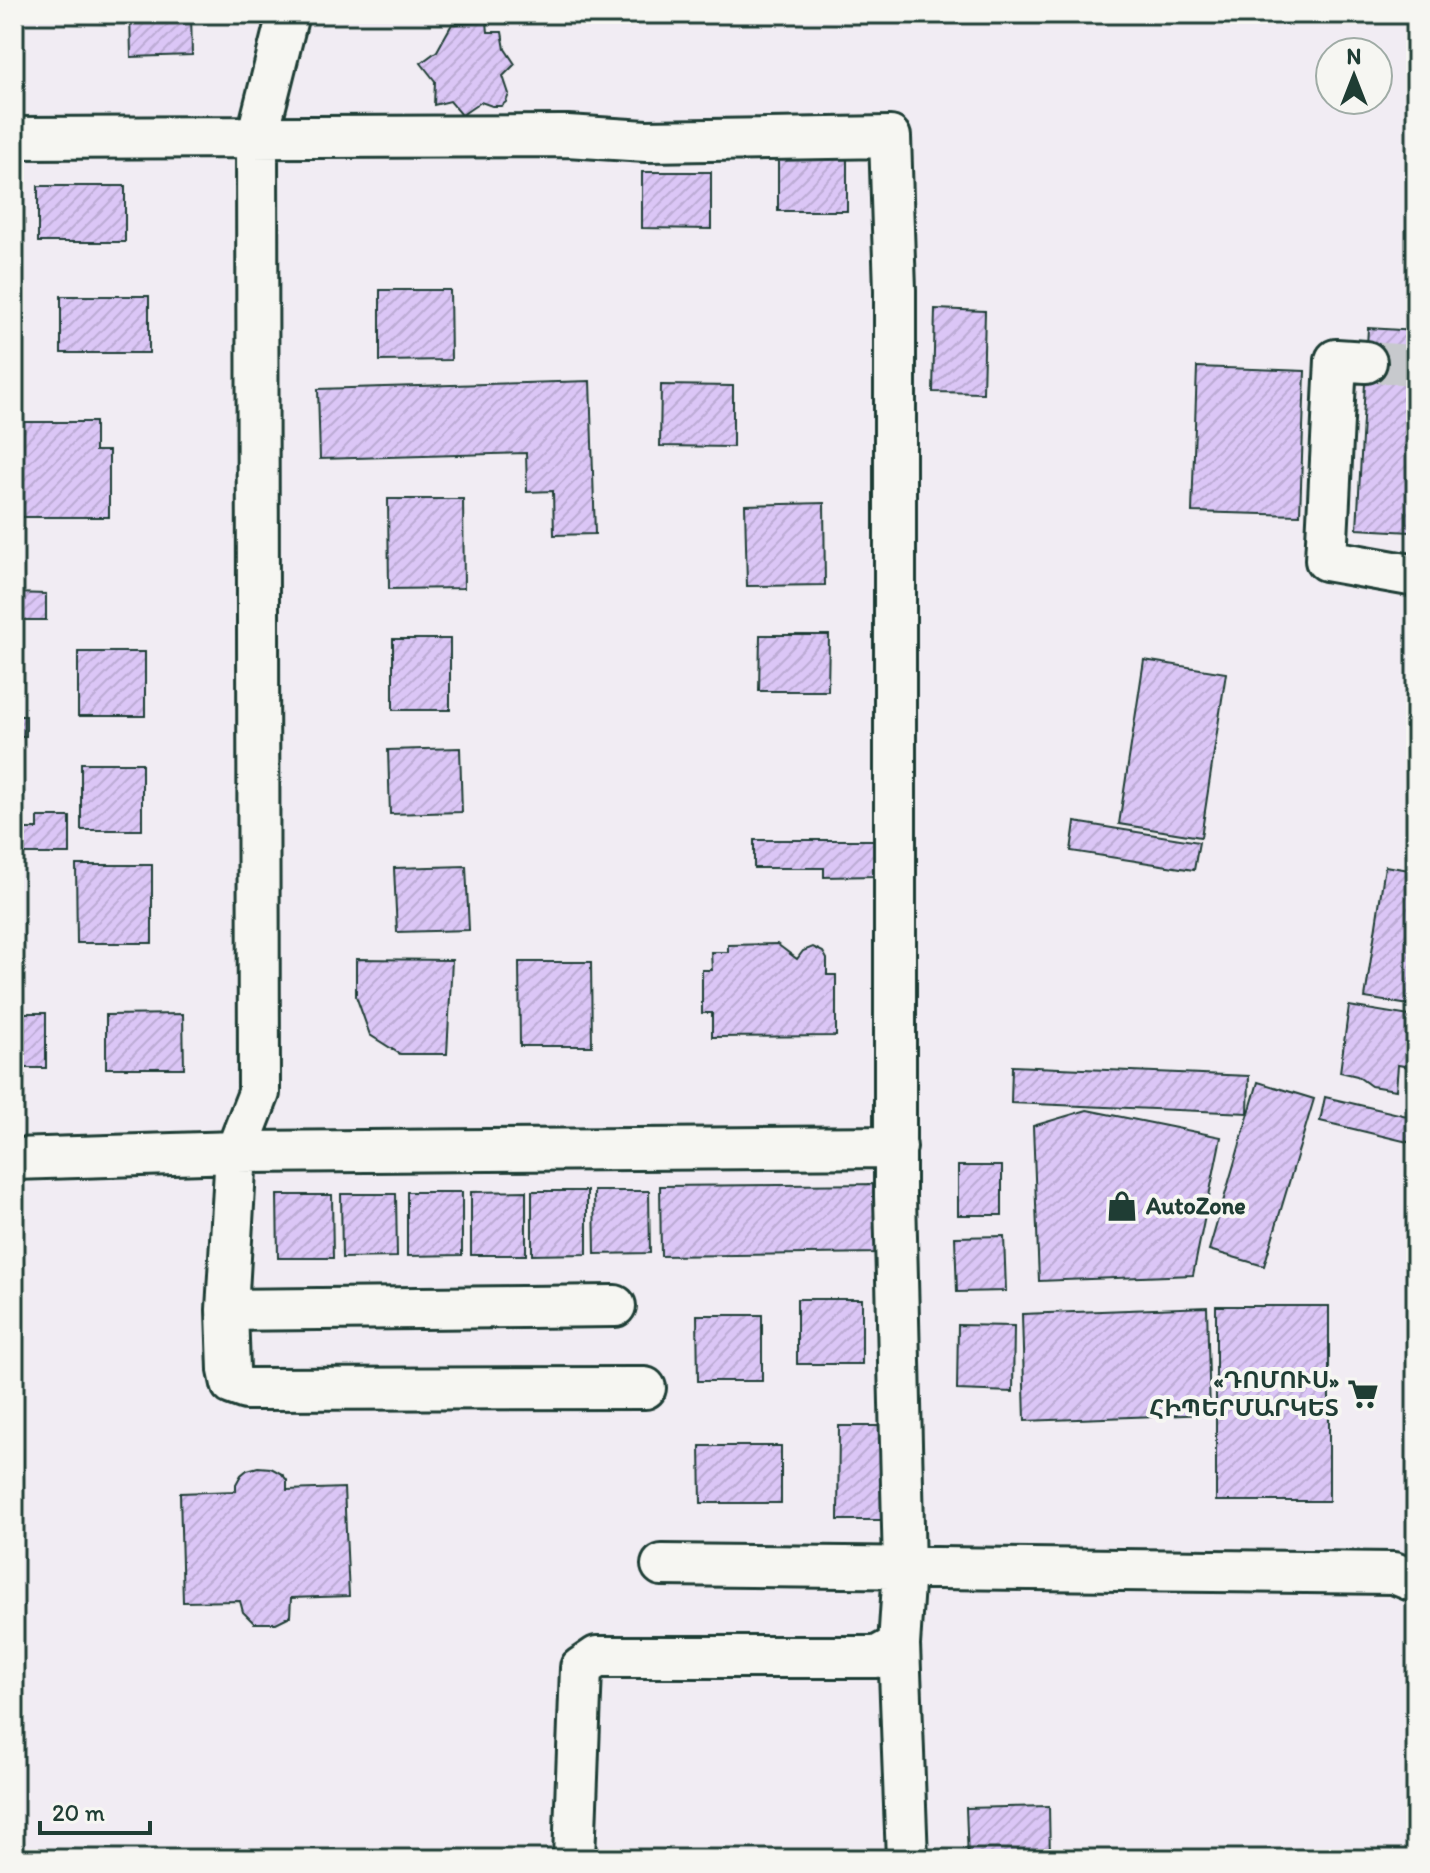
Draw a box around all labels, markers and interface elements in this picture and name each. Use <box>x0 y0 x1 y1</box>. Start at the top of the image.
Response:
north arrow <box>1314 36 1394 116</box>
text: N <box>1347 43 1361 70</box>
shop icon: AutoZone <box>1105 1189 1139 1223</box>
place label: AutoZone <box>1145 1191 1246 1220</box>
place label: «ԴՈՄՈՒՍ» ՀԻՊԵՐՄԱՐԿԵՏ <box>1149 1365 1339 1422</box>
supermarket icon: «ԴՈՄՈՒՍ» ՀԻՊԵՐՄԱՐԿԵՏ <box>1346 1377 1380 1411</box>
scale bar <box>40 1785 150 1835</box>
text: 20 m <box>52 1798 105 1827</box>

